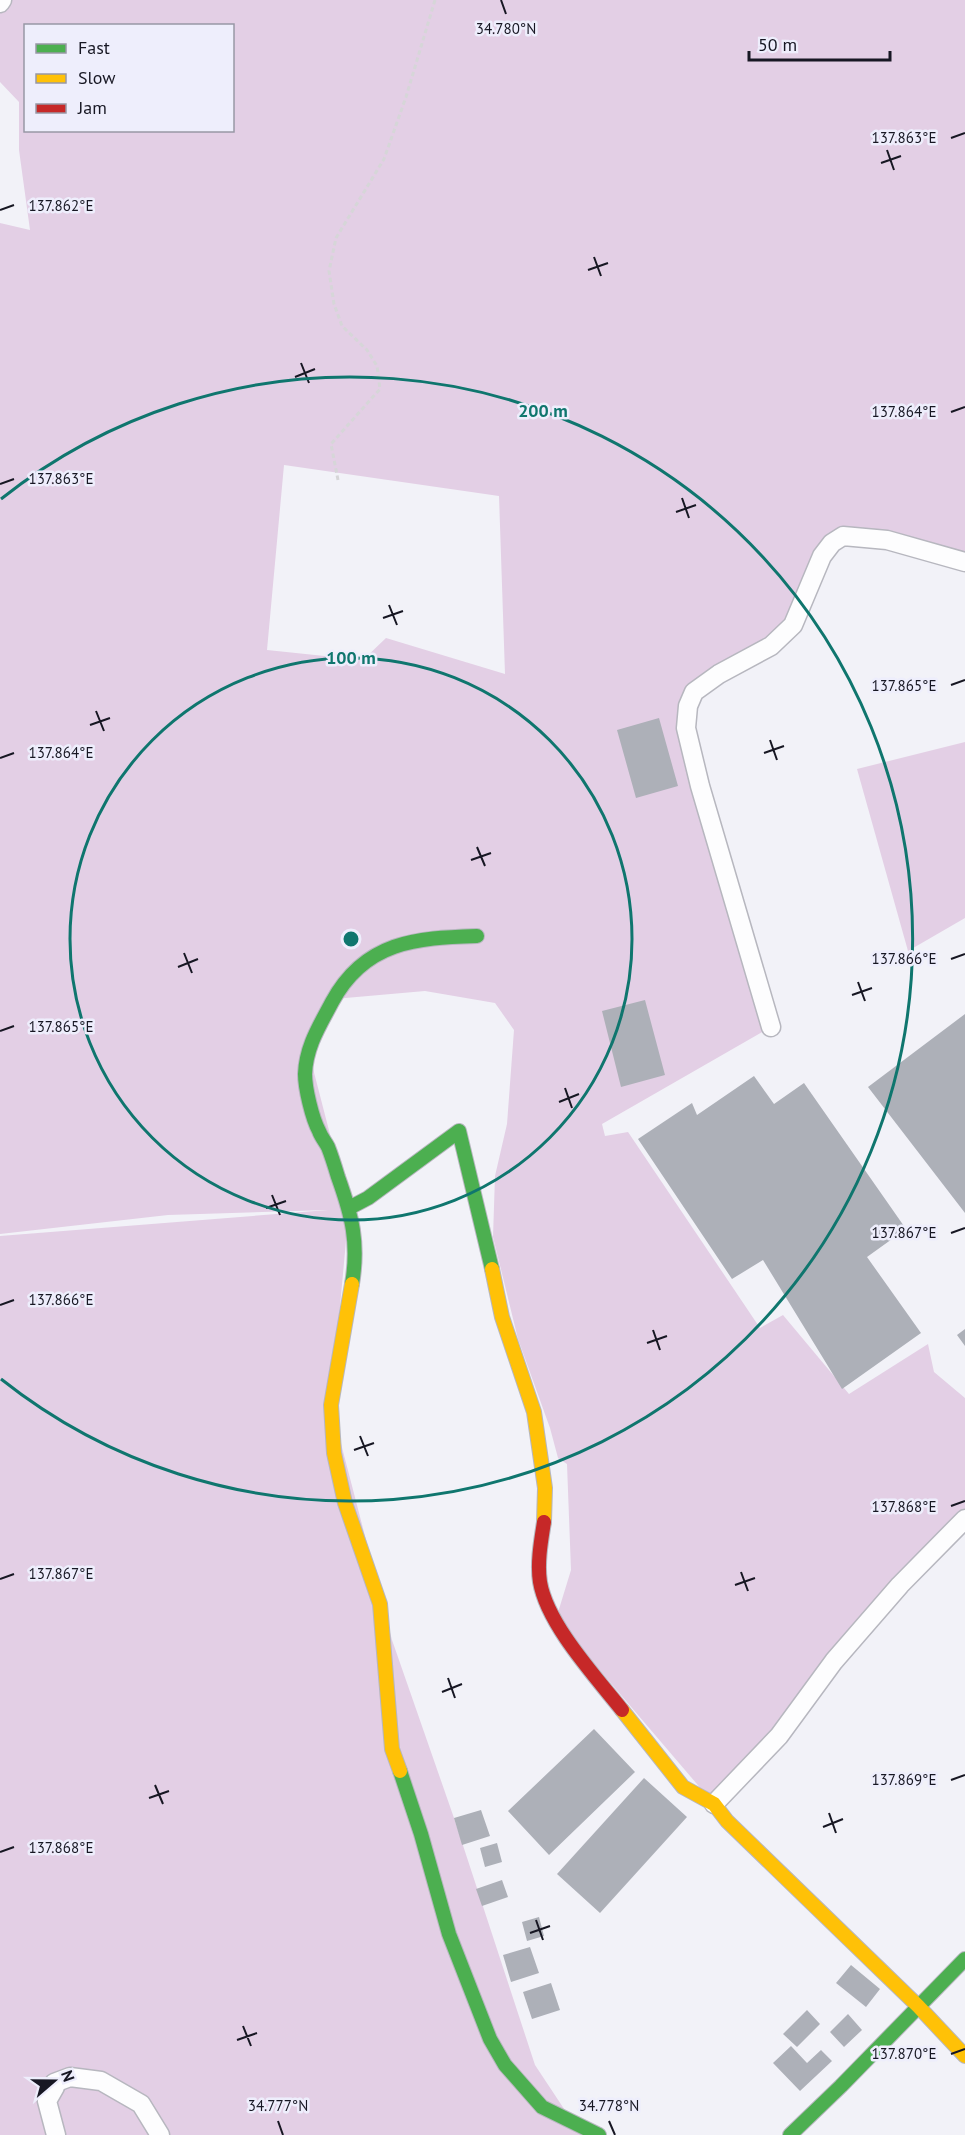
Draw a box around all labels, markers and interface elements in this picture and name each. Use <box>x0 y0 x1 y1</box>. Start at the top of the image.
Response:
text: 34.780°N <box>476 19 536 38</box>
legend <box>24 24 234 132</box>
scale bar <box>749 24 890 62</box>
text: 50 m <box>758 33 797 56</box>
text: Fast <box>78 36 110 59</box>
text: Slow <box>78 66 116 89</box>
text: Jam <box>77 96 107 119</box>
text: 137.863°E <box>871 128 937 147</box>
text: 137.862°E <box>28 196 94 215</box>
text: 200 m <box>518 399 568 422</box>
text: 137.864°E <box>871 402 937 421</box>
text: 137.863°E <box>28 469 94 488</box>
text: 100 m <box>326 646 376 669</box>
text: 137.865°E <box>871 676 937 695</box>
text: 137.864°E <box>28 743 94 762</box>
centre of rings <box>341 929 361 949</box>
text: 137.866°E <box>871 949 937 968</box>
text: 137.865°E <box>28 1017 94 1036</box>
text: 137.867°E <box>871 1223 937 1242</box>
text: 137.866°E <box>28 1290 94 1309</box>
text: 137.868°E <box>871 1497 937 1516</box>
text: 137.867°E <box>28 1564 94 1583</box>
text: 137.869°E <box>871 1770 937 1789</box>
text: 137.868°E <box>28 1838 94 1857</box>
text: 137.870°E <box>871 2044 937 2063</box>
north arrow <box>24 2051 84 2111</box>
text: N <box>57 2068 79 2084</box>
text: 34.777°N <box>248 2096 308 2115</box>
text: 34.778°N <box>579 2096 639 2115</box>

